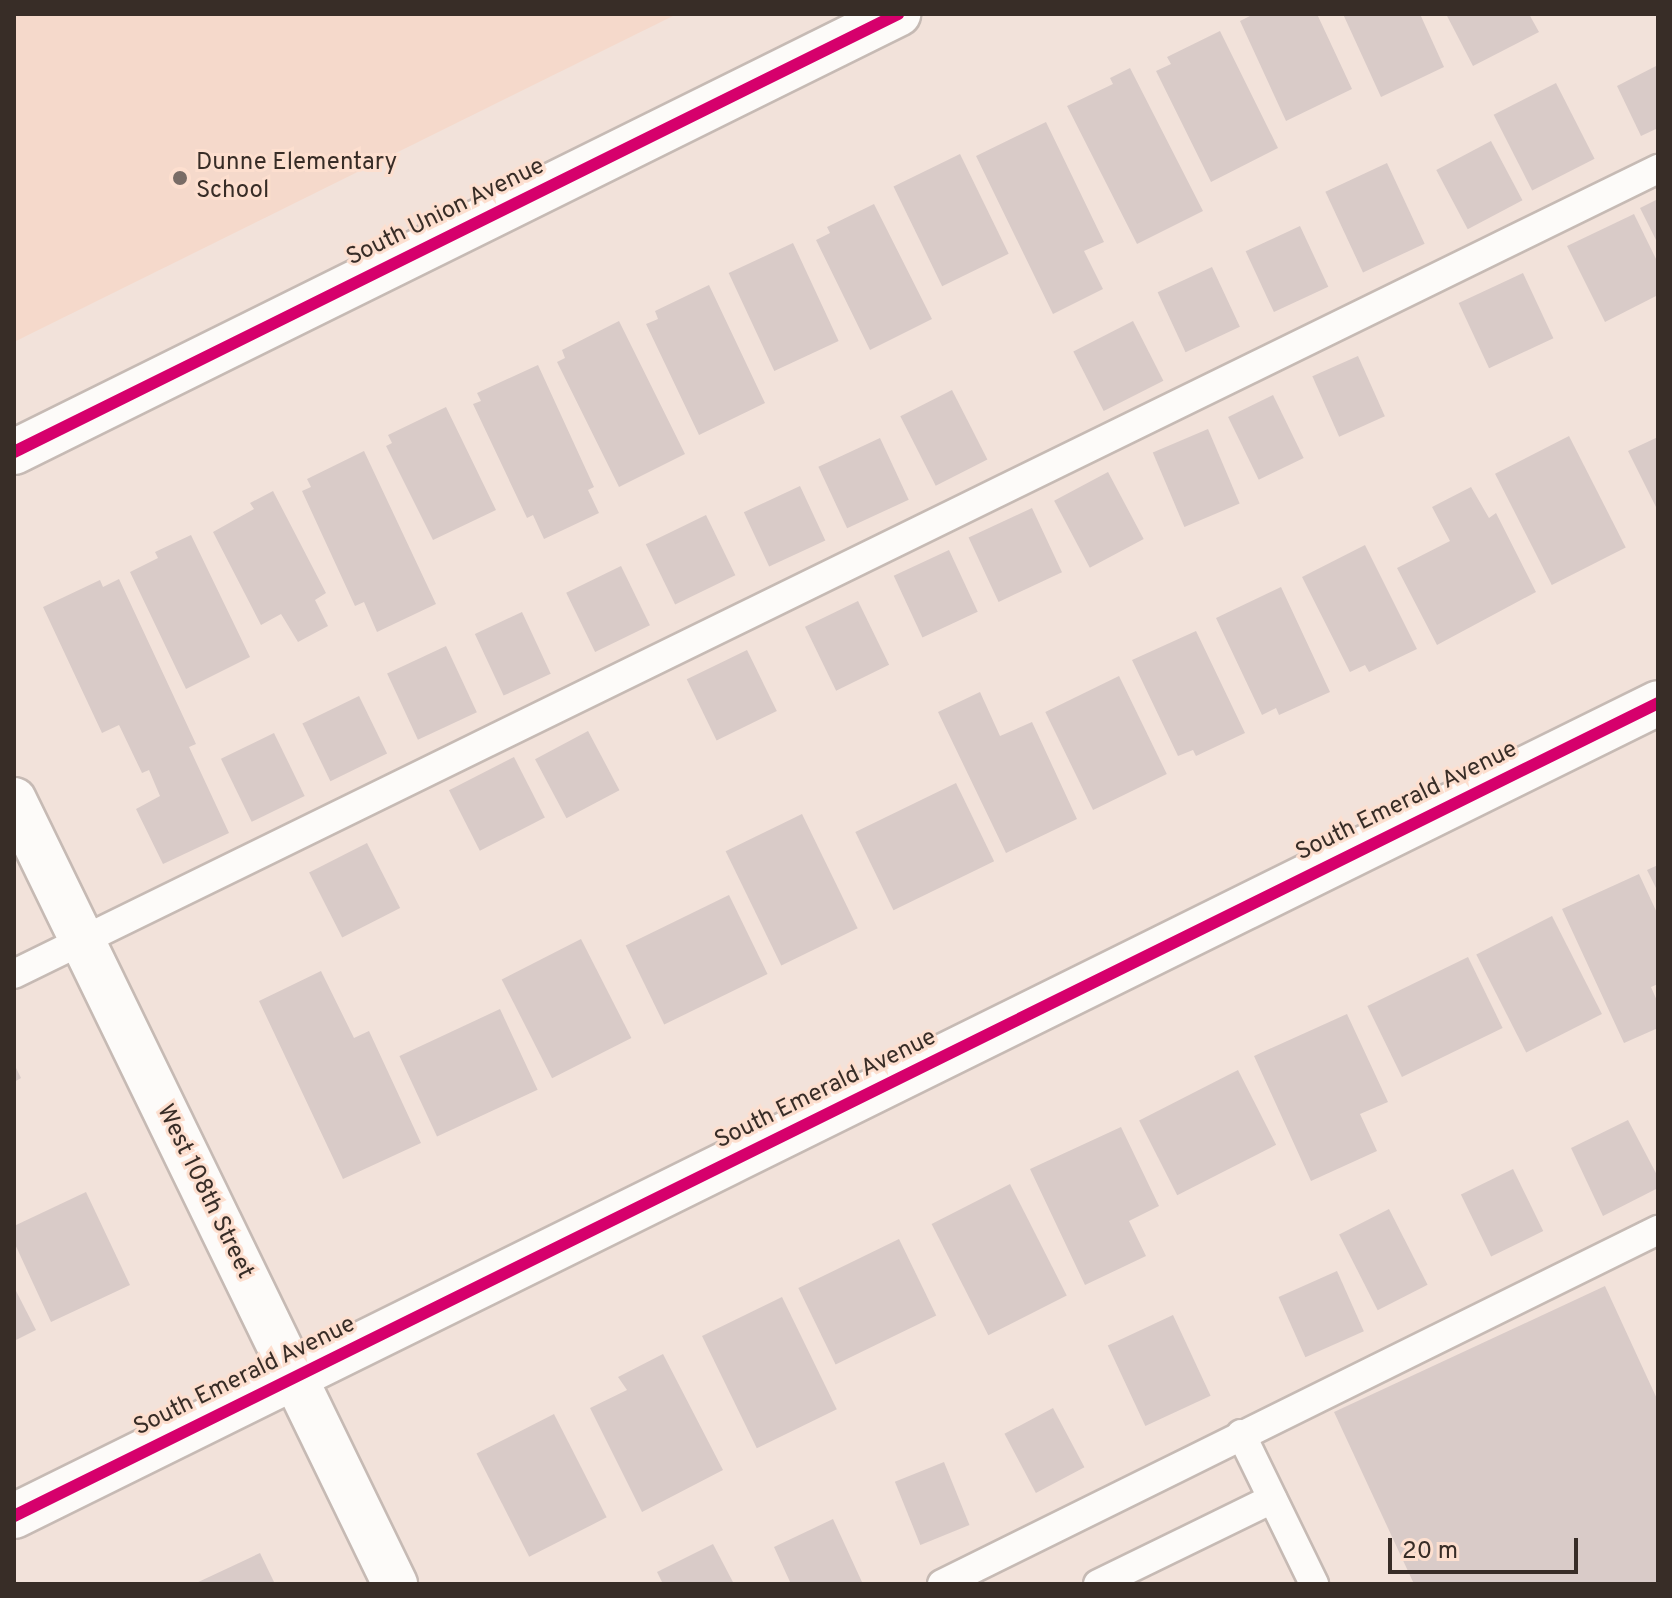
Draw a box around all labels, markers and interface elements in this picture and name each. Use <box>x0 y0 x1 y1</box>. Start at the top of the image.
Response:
place label: Dunne Elementary School <box>196 150 397 206</box>
street label: South Union Avenue <box>342 152 550 274</box>
marker: Dunne Elementary School <box>171 169 189 187</box>
street label: South Emerald Avenue <box>1291 736 1523 868</box>
street label: South Emerald Avenue <box>710 1024 942 1156</box>
street label: West 108th Street <box>149 1100 259 1284</box>
street label: South Emerald Avenue <box>129 1311 361 1443</box>
scale bar <box>1392 1522 1582 1572</box>
text: 20 m <box>1402 1537 1458 1567</box>

